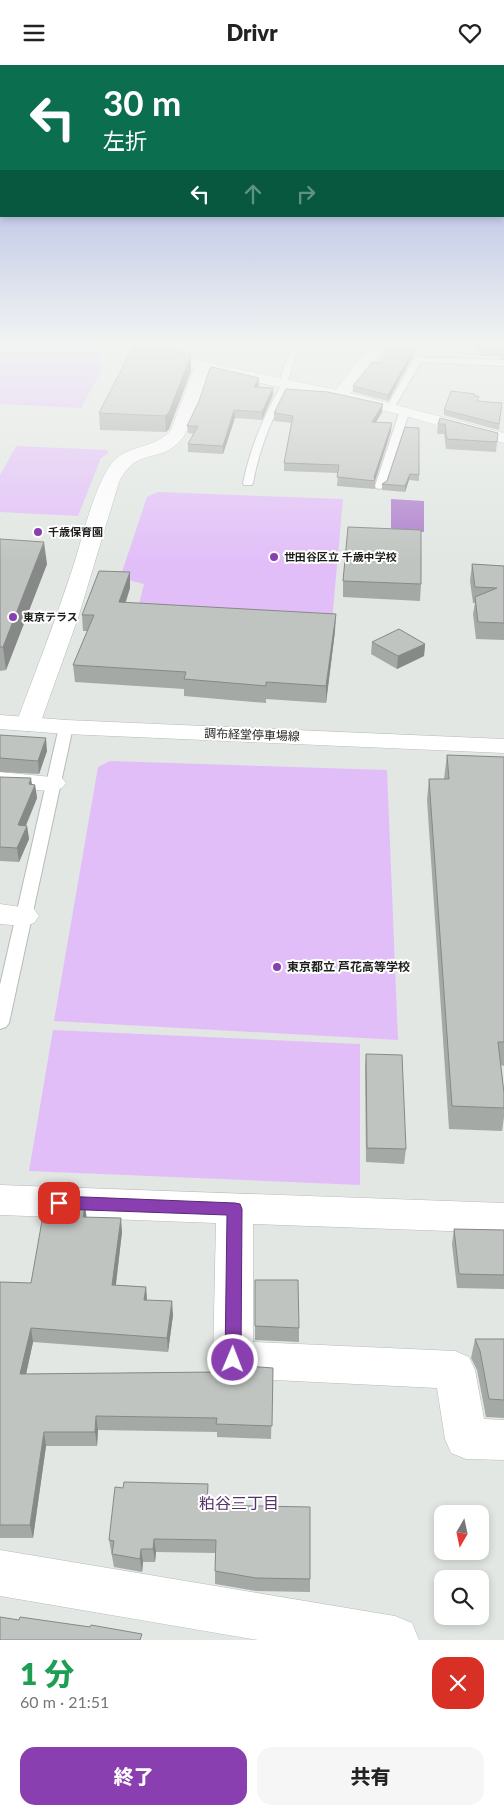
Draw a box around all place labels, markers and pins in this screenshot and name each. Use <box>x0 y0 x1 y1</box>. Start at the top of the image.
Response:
place label: 千歳保育園 <box>48 525 103 538</box>
marker: 千歳保育園 <box>32 526 44 538</box>
place label: 世田谷区立 千歳中学校 <box>284 550 397 563</box>
marker: 世田谷区立 千歳中学校 <box>268 551 280 563</box>
place label: 東京テラス <box>23 610 78 623</box>
marker: 東京テラス <box>7 611 19 623</box>
place label: 東京都立 芦花高等学校 <box>287 959 410 974</box>
marker: 東京都立 芦花高等学校 <box>271 961 283 973</box>
pin <box>38 1182 80 1224</box>

